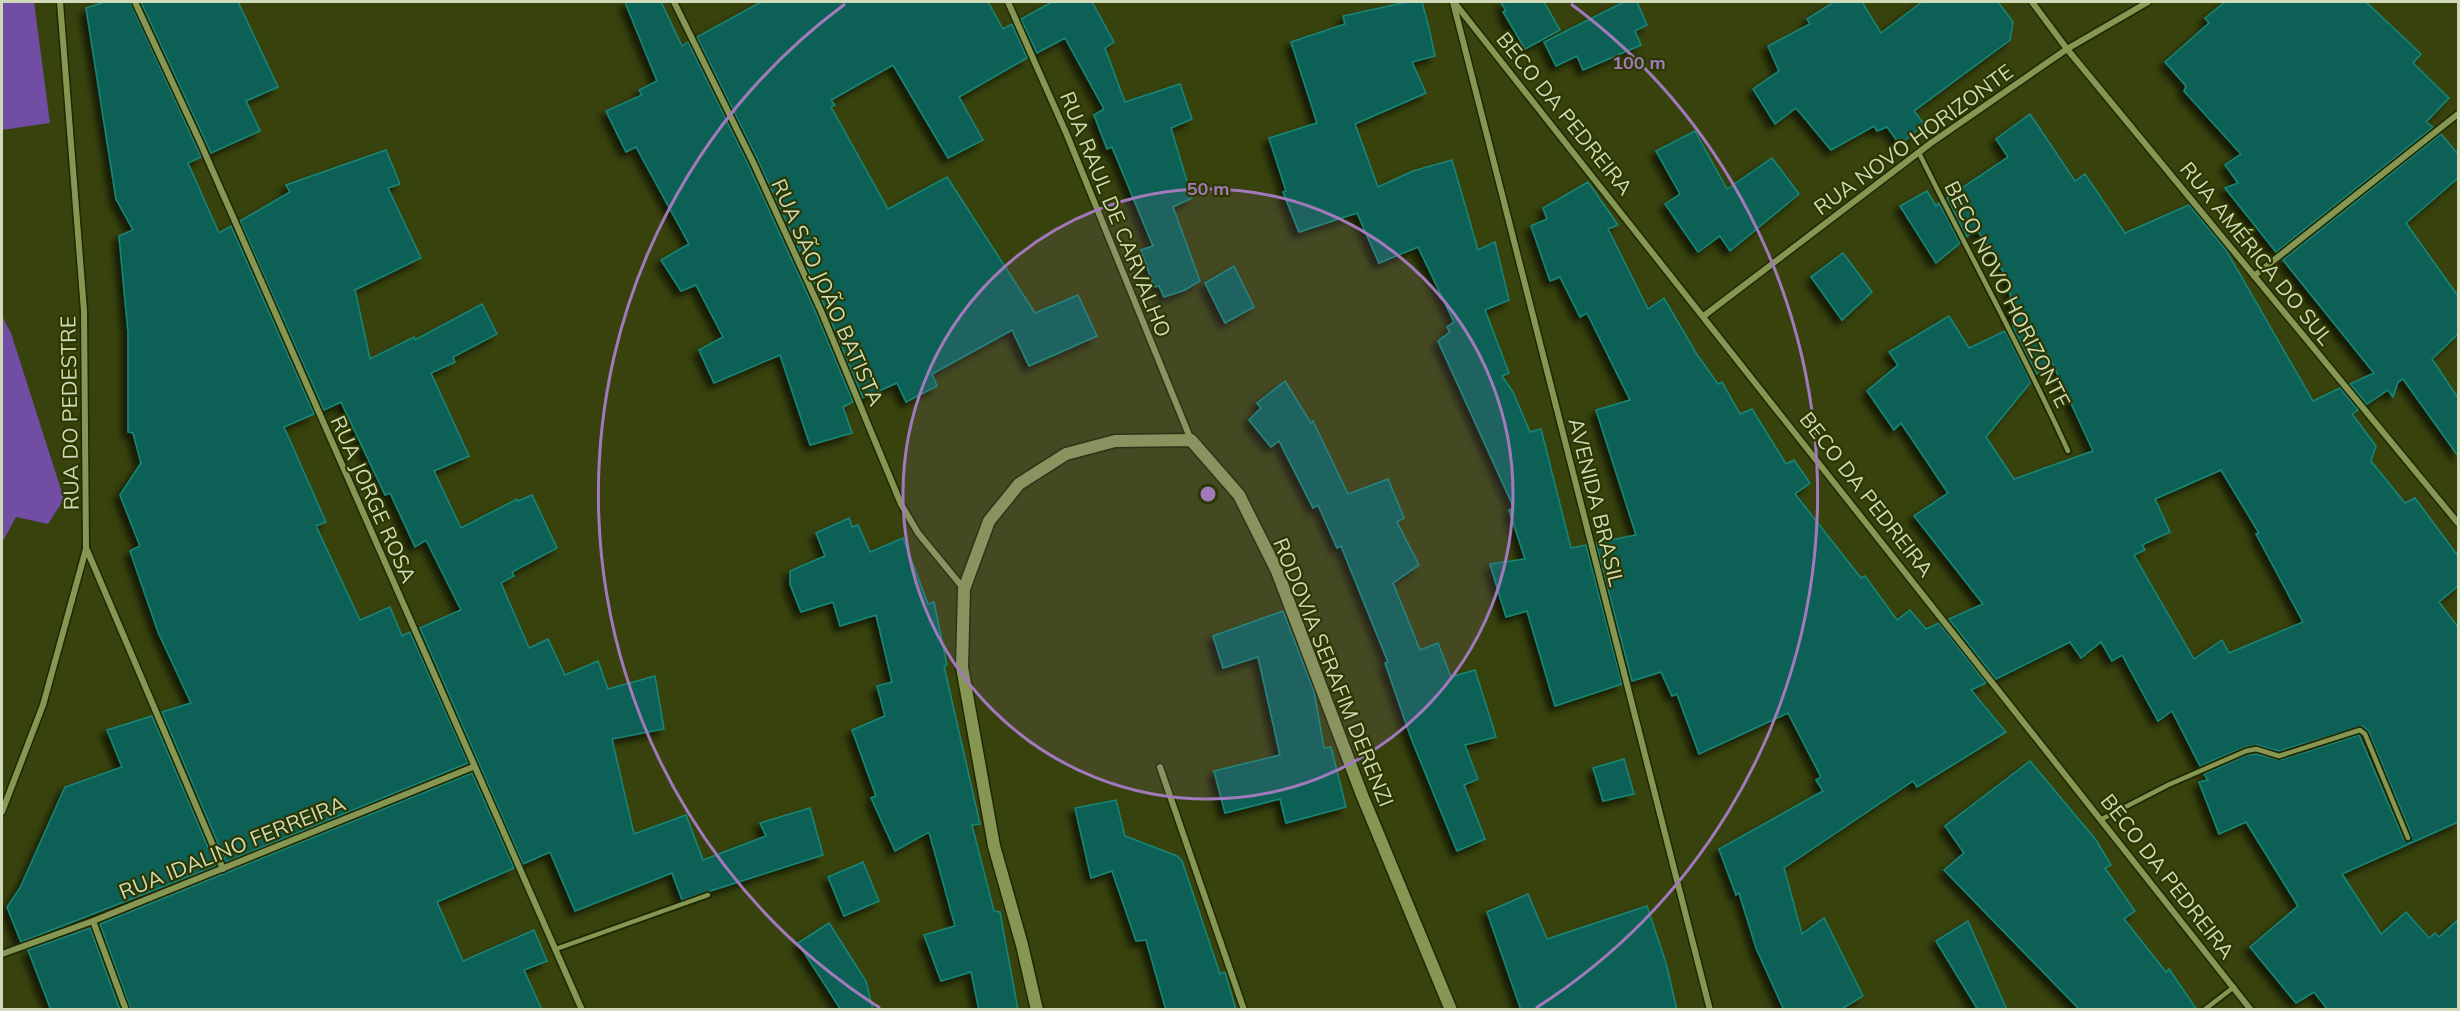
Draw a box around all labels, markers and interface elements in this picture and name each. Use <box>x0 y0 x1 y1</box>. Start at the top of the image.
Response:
street label: BECO DA PEDREIRA <box>1491 26 1639 200</box>
text: 100 m <box>1612 51 1666 74</box>
street label: RUA NOVO HORIZONTE <box>1808 58 2018 220</box>
street label: RUA RAUL DE CARVALHO <box>1055 87 1177 341</box>
street label: RUA AMÉRICA DO SUL <box>2175 156 2339 350</box>
street label: RUA SÃO JOÃO BATISTA <box>766 174 890 410</box>
street label: BECO NOVO HORIZONTE <box>1939 176 2077 412</box>
text: 50 m <box>1187 177 1229 200</box>
street label: RUA DO PEDESTRE <box>54 316 84 510</box>
street label: BECO DA PEDREIRA <box>1794 406 1940 582</box>
street label: RUA JORGE ROSA <box>325 411 423 587</box>
street label: AVENIDA BRASIL <box>1564 415 1631 589</box>
centre of rings <box>1198 484 1218 504</box>
street label: RODOVIA SERAFIM DERENZI <box>1268 534 1400 810</box>
street label: BECO DA PEDREIRA <box>2095 788 2241 964</box>
street label: RUA IDALINO FERREIRA <box>115 789 350 904</box>

